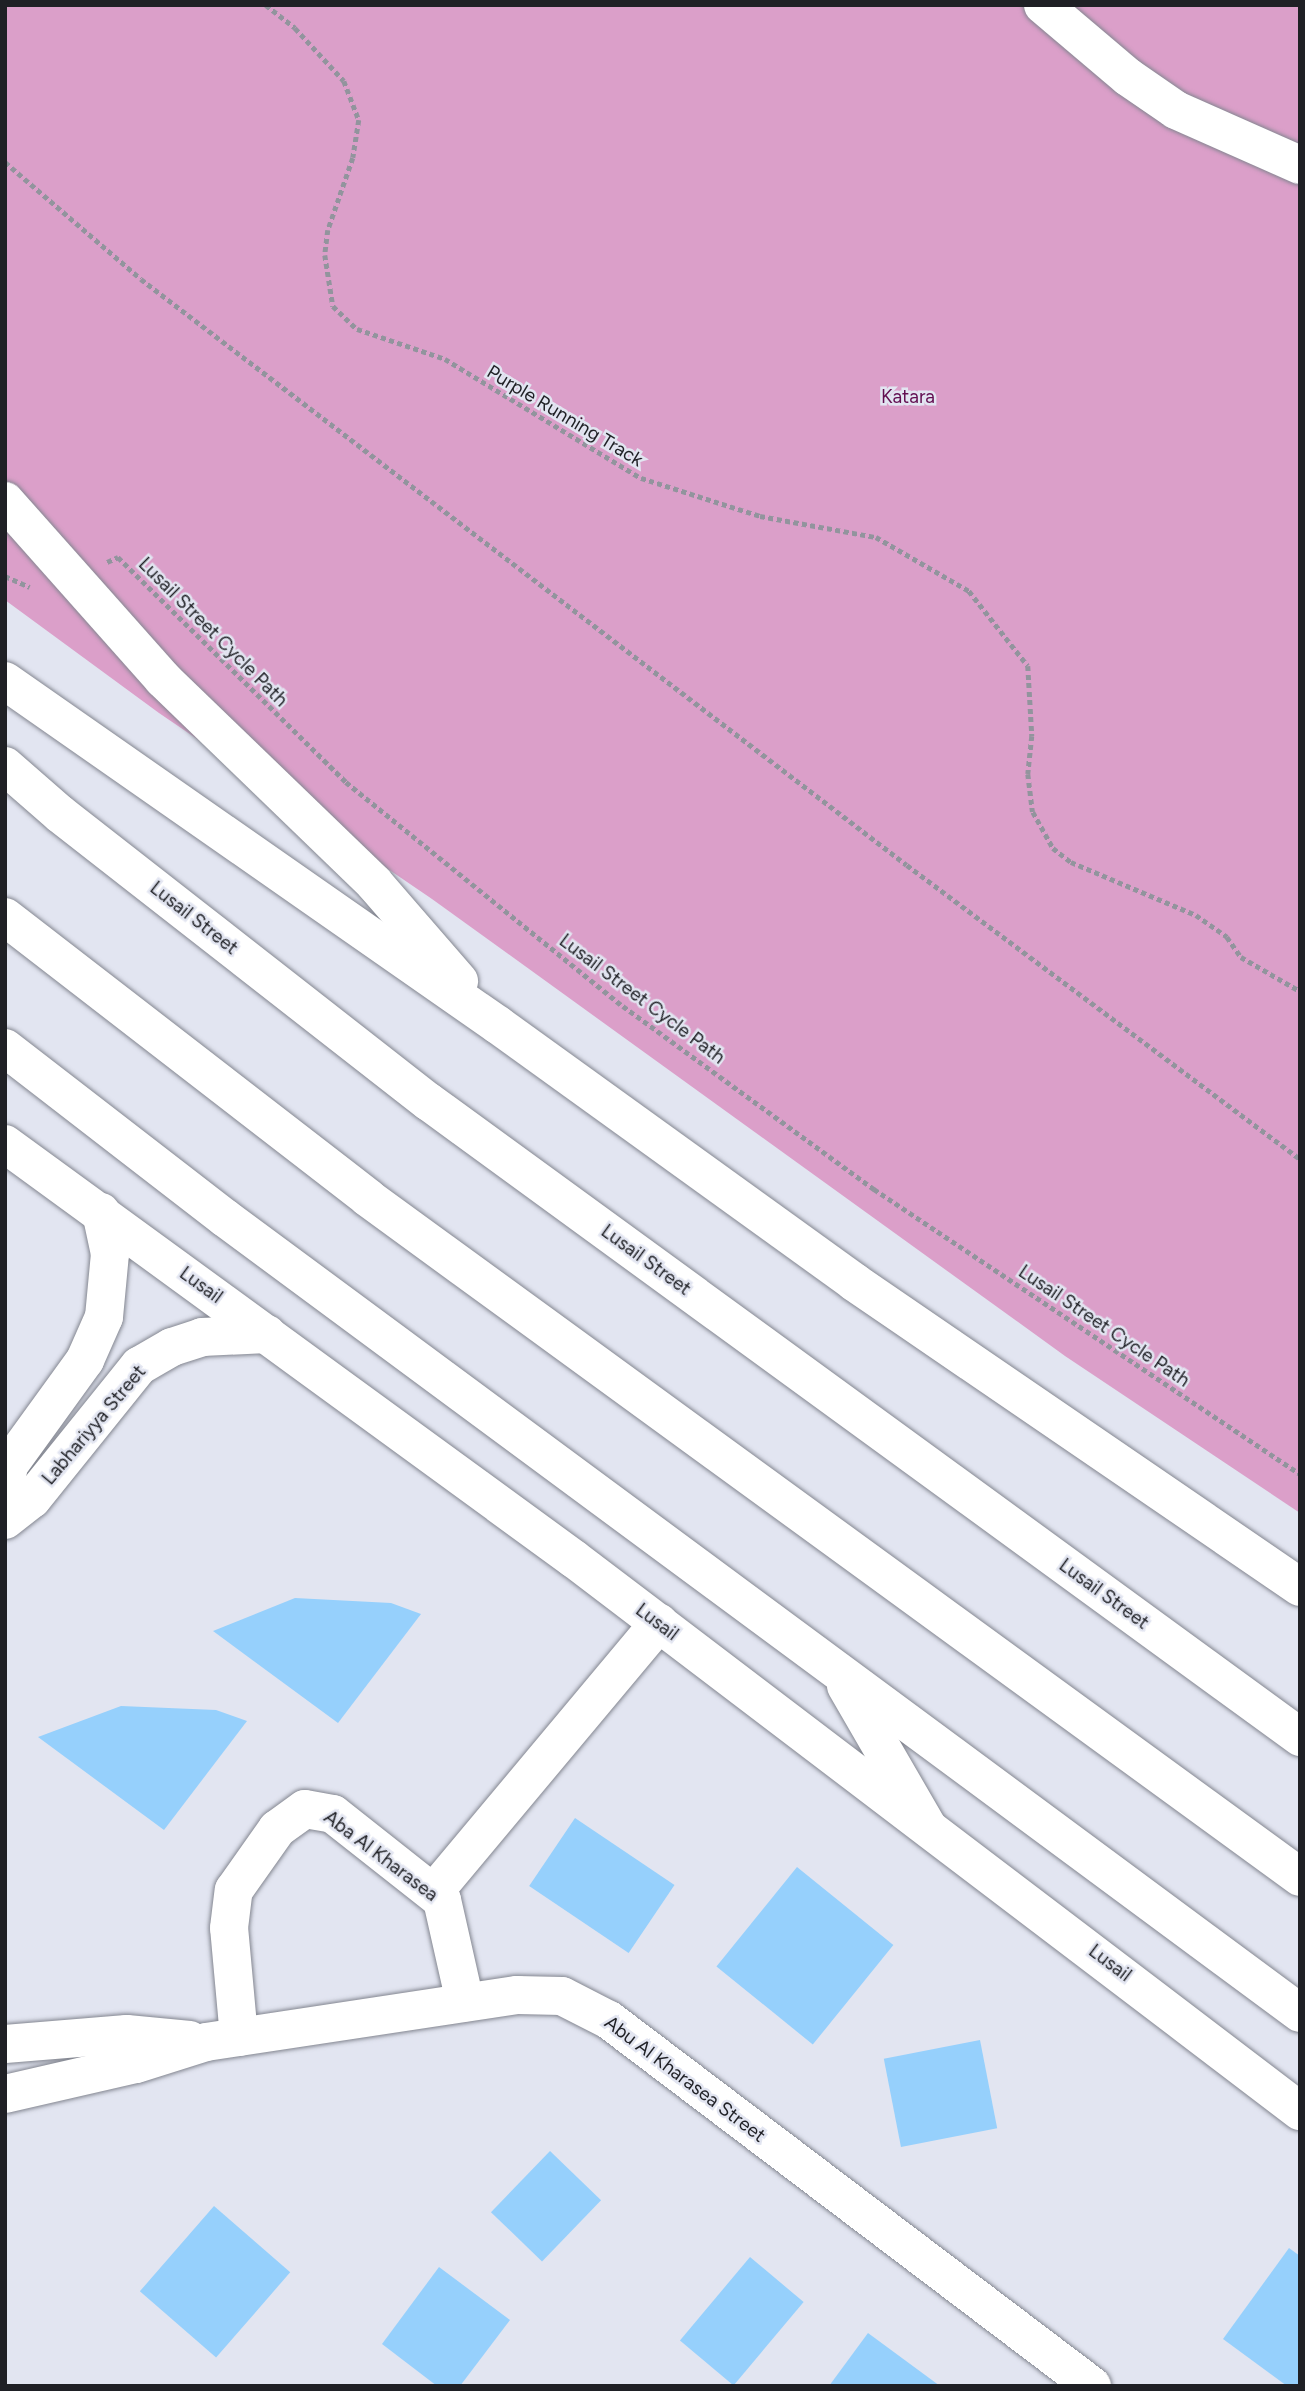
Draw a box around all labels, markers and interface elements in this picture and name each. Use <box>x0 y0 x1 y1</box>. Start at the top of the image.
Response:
street label: Purple Running Track <box>483 360 647 472</box>
park label: Katara <box>881 386 935 408</box>
street label: Lusail Street Cycle Path <box>134 553 292 711</box>
street label: Lusail Street <box>145 877 243 959</box>
street label: Lusail Street Cycle Path <box>555 929 729 1069</box>
street label: Lusail Street <box>597 1220 695 1300</box>
street label: Lusail Street Cycle Path <box>1014 1260 1194 1392</box>
street label: Lusail <box>175 1262 227 1308</box>
street label: Labhariyya Street <box>37 1361 151 1489</box>
street label: Lusail Street <box>1055 1554 1153 1634</box>
street label: Lusail <box>631 1599 683 1645</box>
street label: Aba Al Kharasea <box>319 1806 443 1906</box>
street label: Lusail <box>1084 1940 1136 1986</box>
street label: Abu Al Kharasea Street <box>600 2011 770 2147</box>

